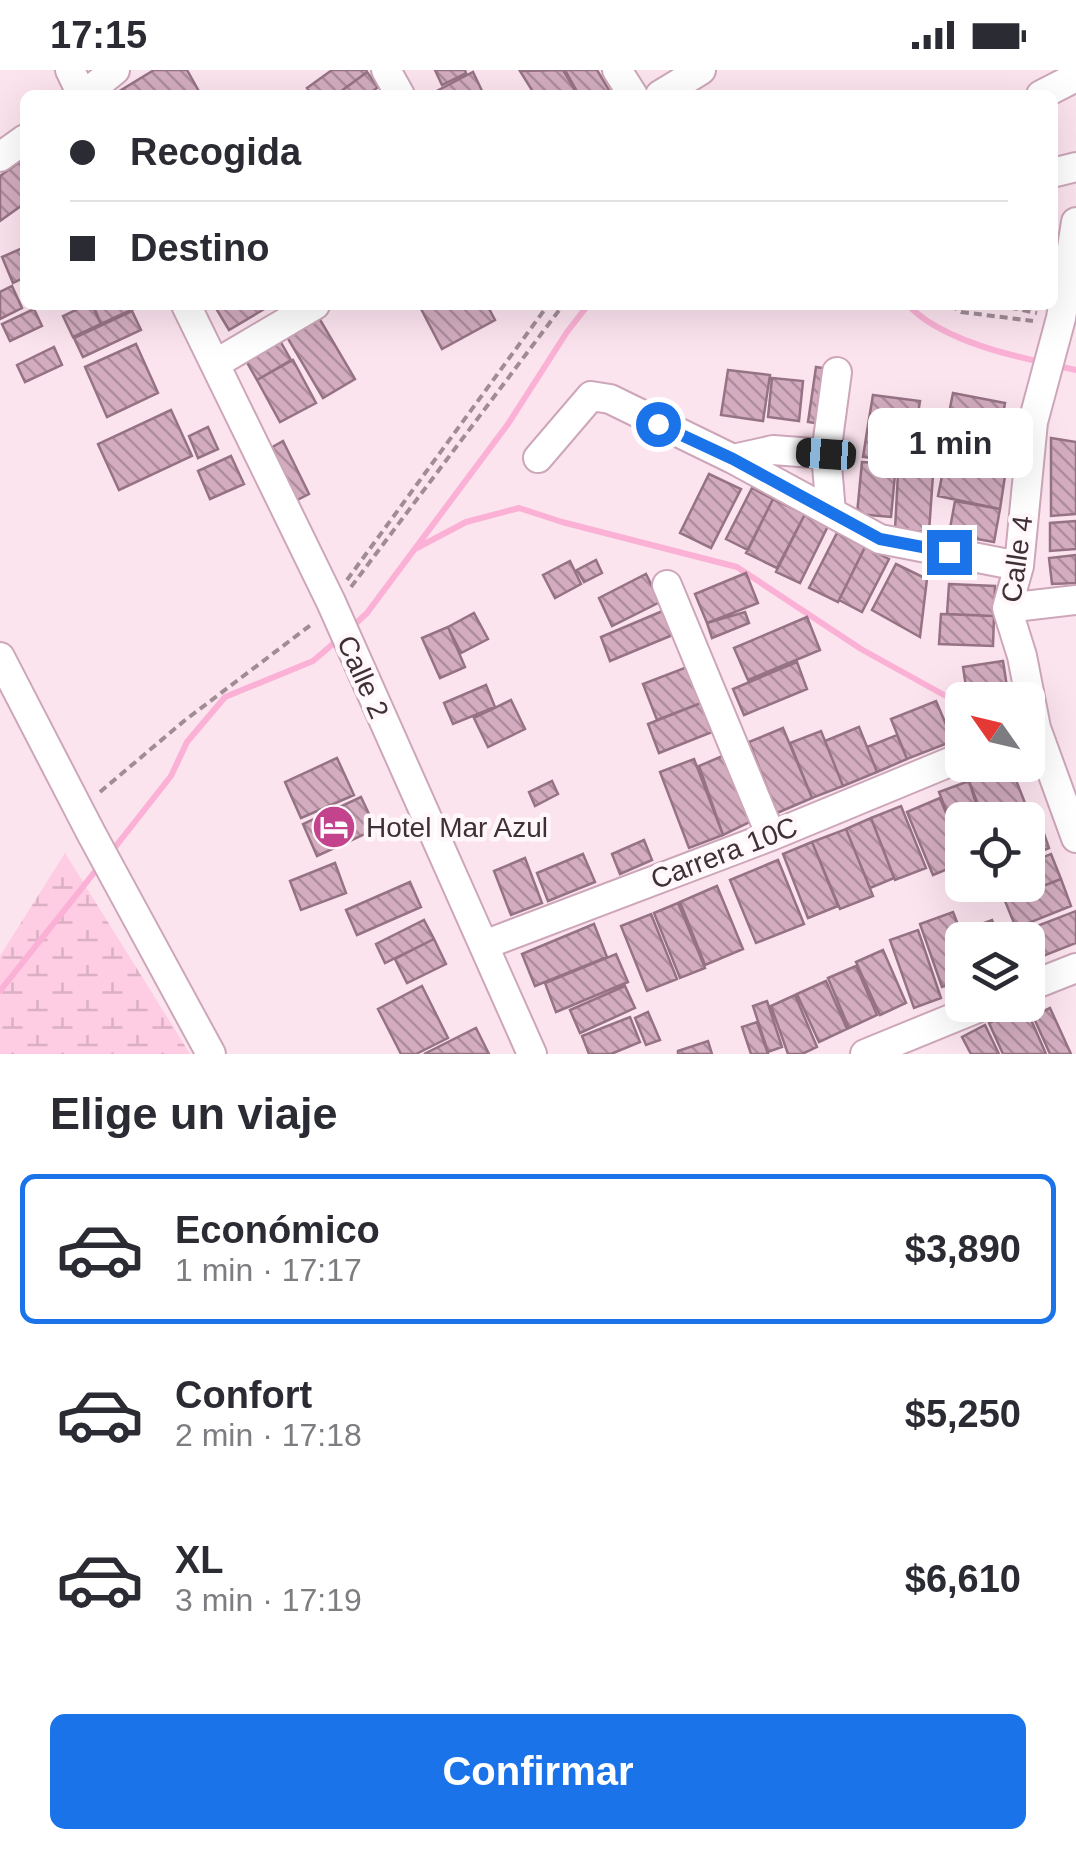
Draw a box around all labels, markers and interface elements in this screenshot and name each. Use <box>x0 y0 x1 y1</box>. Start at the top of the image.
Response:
text: 17:15 <box>50 14 147 56</box>
text: Recogida <box>130 131 301 173</box>
text: Destino <box>130 227 269 269</box>
route start <box>636 402 681 447</box>
callout: 1 min <box>866 407 1032 477</box>
text: 1 min <box>909 425 992 461</box>
car <box>795 437 857 471</box>
street label: Calle 4 <box>996 514 1038 604</box>
route end <box>927 530 972 575</box>
street label: Calle 2 <box>331 631 395 723</box>
north arrow <box>945 682 1045 782</box>
map controls <box>945 682 1045 1022</box>
button: locate <box>945 802 1045 902</box>
hotel icon: Hotel Mar Azul <box>311 804 357 850</box>
street label: Carrera 10C <box>647 811 801 895</box>
place label: Hotel Mar Azul <box>366 812 548 843</box>
button: layers <box>945 922 1045 1022</box>
text: Elige un viaje <box>50 1088 338 1139</box>
icon: car <box>55 1204 145 1294</box>
text: Económico <box>175 1209 380 1251</box>
text: $3,890 <box>905 1228 1021 1270</box>
text: 1 min · 17:17 <box>175 1252 362 1288</box>
icon: car <box>55 1369 145 1459</box>
text: Confort <box>175 1374 312 1416</box>
text: $5,250 <box>905 1393 1021 1435</box>
text: 2 min · 17:18 <box>175 1417 362 1453</box>
icon: car <box>55 1534 145 1624</box>
text: XL <box>175 1539 224 1581</box>
text: $6,610 <box>905 1558 1021 1600</box>
text: 3 min · 17:19 <box>175 1582 362 1618</box>
button: Confirmar <box>50 1714 1026 1829</box>

